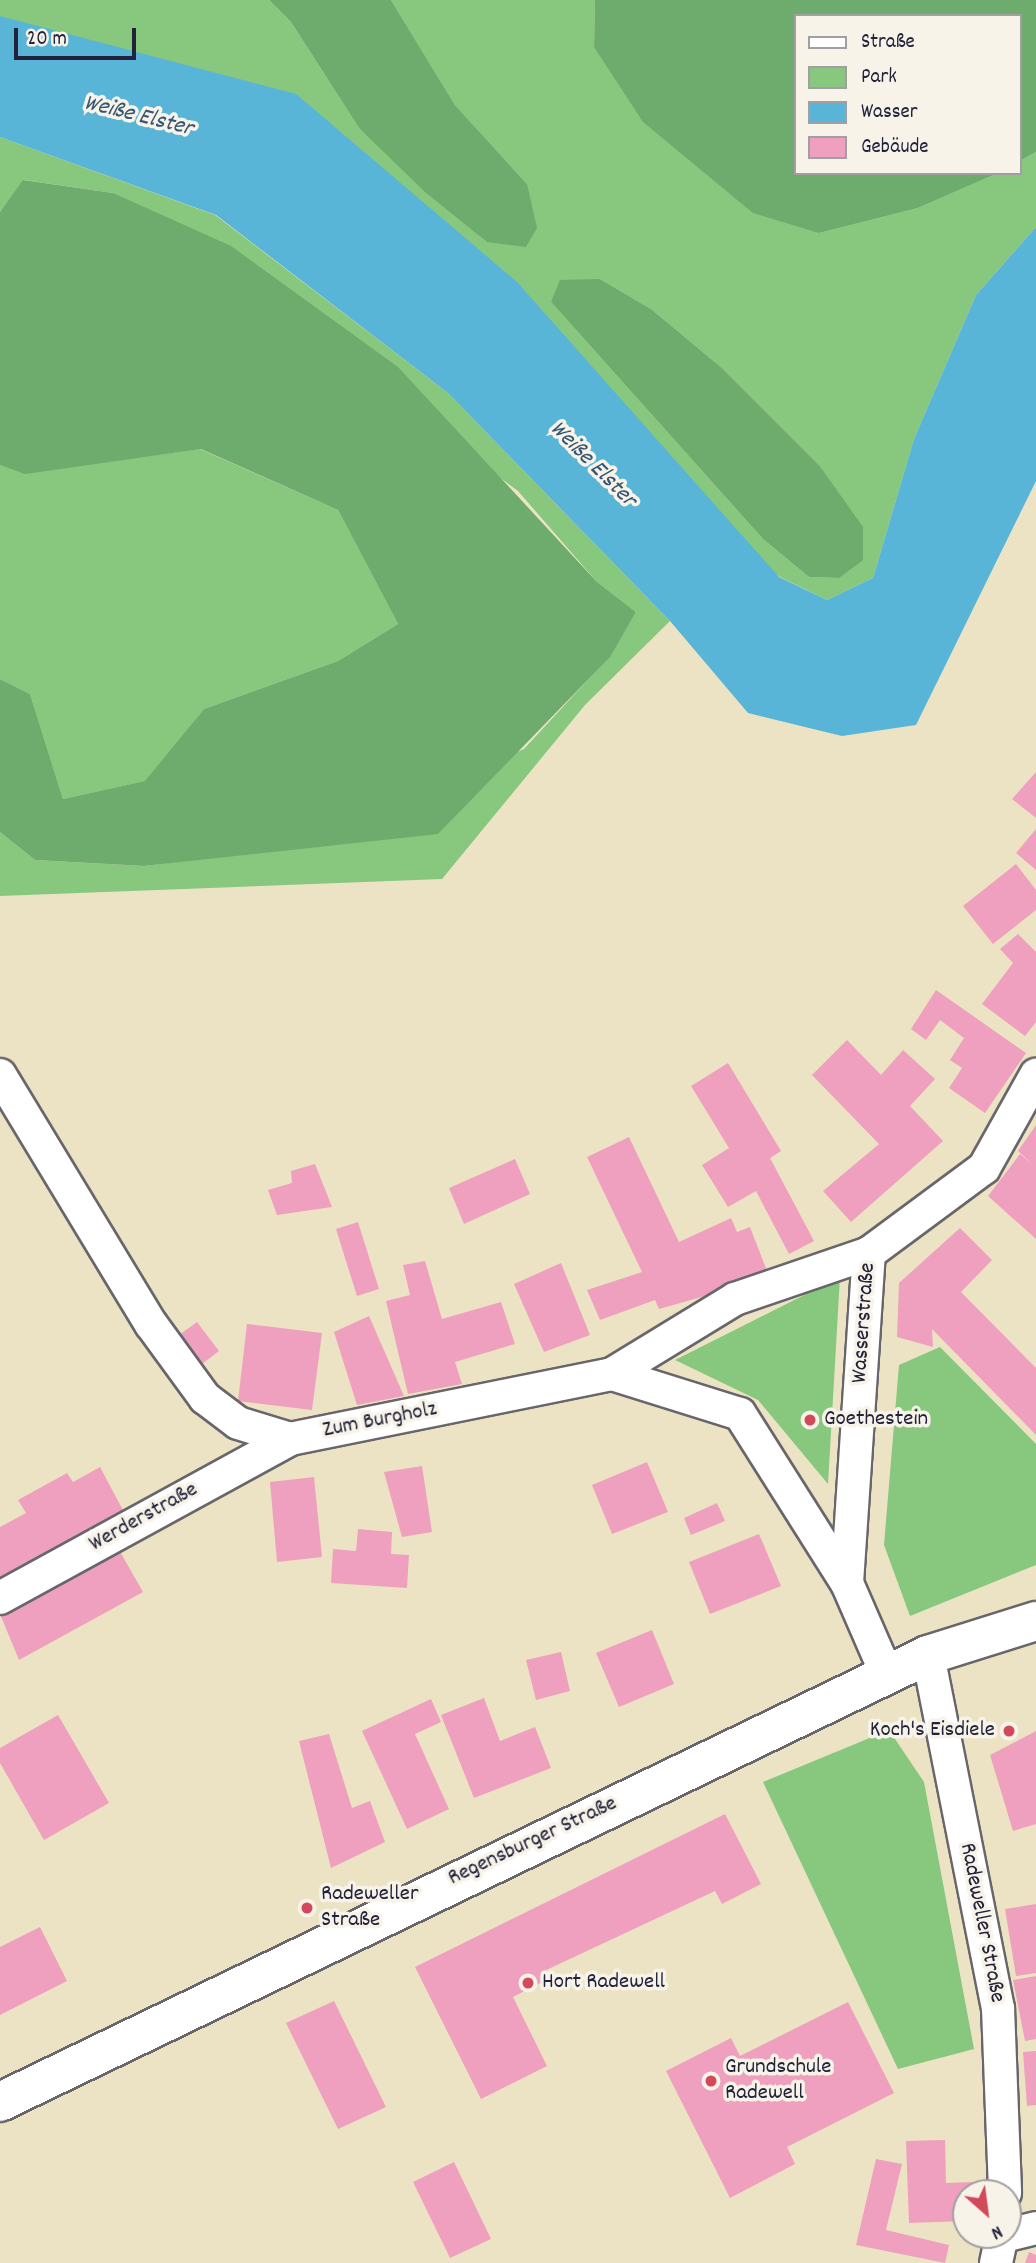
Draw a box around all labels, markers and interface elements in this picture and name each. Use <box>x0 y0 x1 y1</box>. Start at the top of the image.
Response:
scale bar <box>18 14 140 58</box>
legend <box>794 14 1022 175</box>
text: 20 m <box>27 25 67 55</box>
text: Straße <box>861 28 915 58</box>
text: Park <box>861 63 897 93</box>
water label: Weiße Elster <box>81 90 195 144</box>
text: Wasser <box>861 98 918 128</box>
text: Gebäude <box>861 133 929 163</box>
water label: Weiße Elster <box>542 415 642 515</box>
street label: Wasserstraße <box>847 1262 883 1384</box>
street label: Zum Burgholz <box>321 1396 439 1446</box>
place label: Goethestein <box>824 1406 928 1434</box>
marker: Goethestein <box>802 1412 818 1428</box>
street label: Werderstraße <box>85 1477 203 1559</box>
place label: Koch's Eisdiele <box>870 1717 995 1745</box>
marker: Koch's Eisdiele <box>1001 1723 1017 1739</box>
street label: Regensburger Straße <box>444 1791 622 1893</box>
street label: Radeweller Straße <box>952 1841 1010 2005</box>
place label: Radeweller Straße <box>321 1881 418 1935</box>
marker: Radeweller Straße <box>299 1900 315 1916</box>
place label: Hort Radewell <box>542 1969 665 1997</box>
marker: Hort Radewell <box>520 1975 536 1991</box>
place label: Grundschule Radewell <box>725 2054 831 2108</box>
marker: Grundschule Radewell <box>703 2073 719 2089</box>
north arrow <box>952 2179 1022 2249</box>
text: N <box>986 2217 1007 2245</box>

